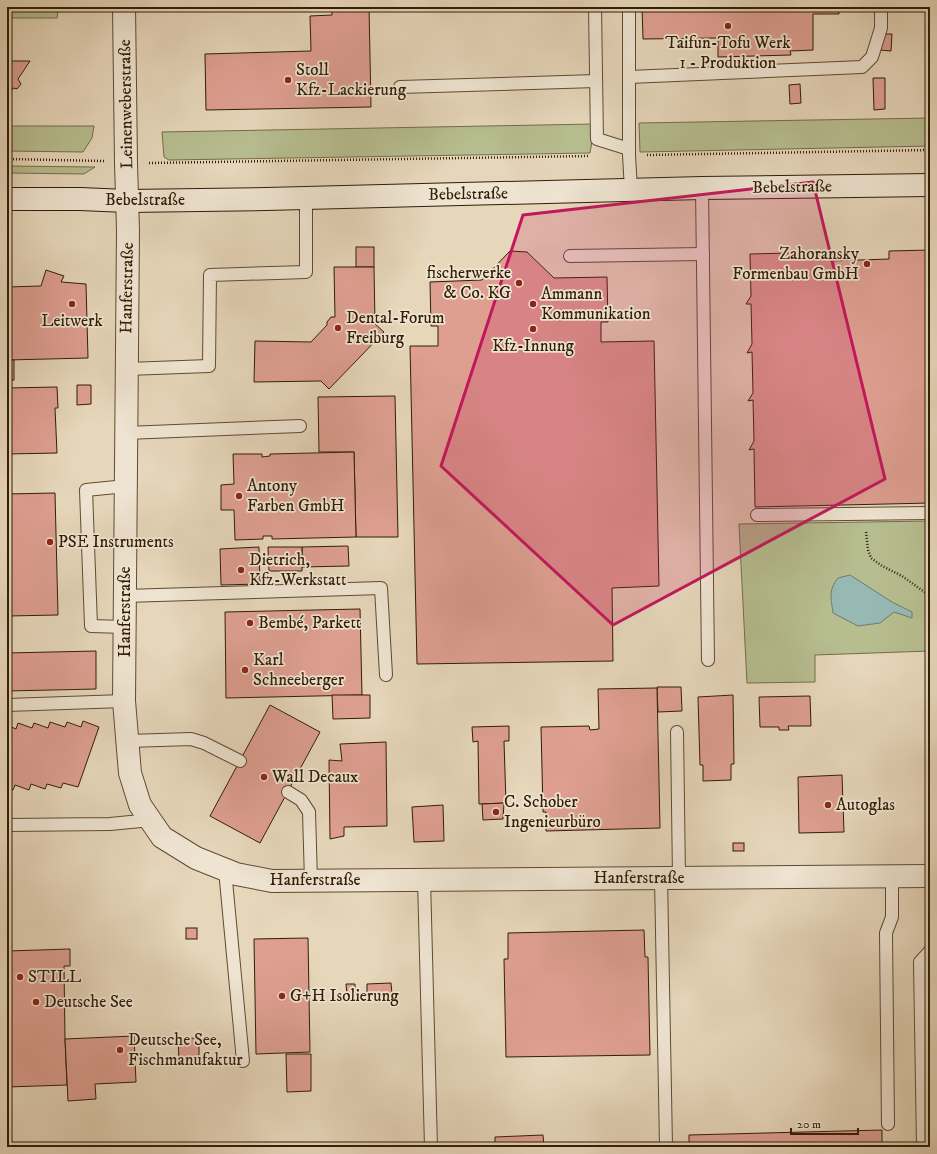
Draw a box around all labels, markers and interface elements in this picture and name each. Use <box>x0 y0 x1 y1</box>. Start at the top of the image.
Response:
marker: Taifun-Tofu Werk 1 - Produktion <box>723 21 733 31</box>
place label: Taifun-Tofu Werk 1 - Produktion <box>665 32 791 74</box>
street label: Leinenweberstraße <box>114 39 138 169</box>
place label: Stoll Kfz-Lackierung <box>296 59 407 101</box>
marker: Stoll Kfz-Lackierung <box>283 75 293 85</box>
street label: Bebelstraße <box>752 175 832 199</box>
street label: Bebelstraße <box>428 182 508 206</box>
street label: Bebelstraße <box>105 189 185 211</box>
street label: Hanferstraße <box>115 242 139 334</box>
place label: Zahoransky Formenbau GmbH <box>732 243 860 285</box>
marker: Zahoransky Formenbau GmbH <box>862 259 872 269</box>
place label: fischerwerke & Co. KG <box>427 262 511 304</box>
marker: fischerwerke & Co. KG <box>514 278 524 288</box>
place label: Ammann Kommunikation <box>541 283 651 325</box>
marker: Leitwerk <box>67 299 77 309</box>
marker: Ammann Kommunikation <box>528 299 538 309</box>
place label: Dental-Forum Freiburg <box>346 307 445 349</box>
place label: Leitwerk <box>41 310 103 332</box>
marker: Dental-Forum Freiburg <box>333 323 343 333</box>
marker: Kfz-Innung <box>528 324 538 334</box>
place label: Kfz-Innung <box>492 335 575 357</box>
place label: Antony Farben GmbH <box>247 475 345 517</box>
marker: Antony Farben GmbH <box>234 491 244 501</box>
place label: PSE Instruments <box>58 531 174 553</box>
marker: PSE Instruments <box>45 537 55 547</box>
place label: Dietrich, Kfz-Werkstatt <box>249 549 347 591</box>
marker: Dietrich, Kfz-Werkstatt <box>236 565 246 575</box>
street label: Hanferstraße <box>114 566 136 658</box>
place label: Bembé, Parkett <box>258 612 362 634</box>
marker: Bembé, Parkett <box>245 618 255 628</box>
place label: Karl Schneeberger <box>253 649 345 691</box>
marker: Karl Schneeberger <box>240 665 250 675</box>
place label: Wall Decaux <box>271 766 359 788</box>
marker: Wall Decaux <box>259 772 269 782</box>
place label: C. Schober Ingenieurbüro <box>504 791 601 833</box>
place label: Autoglas <box>836 794 895 816</box>
marker: Autoglas <box>823 800 833 810</box>
marker: C. Schober Ingenieurbüro <box>491 807 501 817</box>
street label: Hanferstraße <box>593 867 685 889</box>
street label: Hanferstraße <box>269 869 361 891</box>
place label: STILL <box>28 966 81 988</box>
marker: STILL <box>15 972 25 982</box>
place label: G+H Isolierung <box>290 985 399 1007</box>
place label: Deutsche See <box>44 991 133 1013</box>
marker: G+H Isolierung <box>277 991 287 1001</box>
marker: Deutsche See <box>31 997 41 1007</box>
place label: Deutsche See, Fischmanufaktur <box>128 1029 243 1071</box>
marker: Deutsche See, Fischmanufaktur <box>115 1045 125 1055</box>
scale bar <box>791 1110 858 1136</box>
text: 20 m <box>797 1117 821 1132</box>

